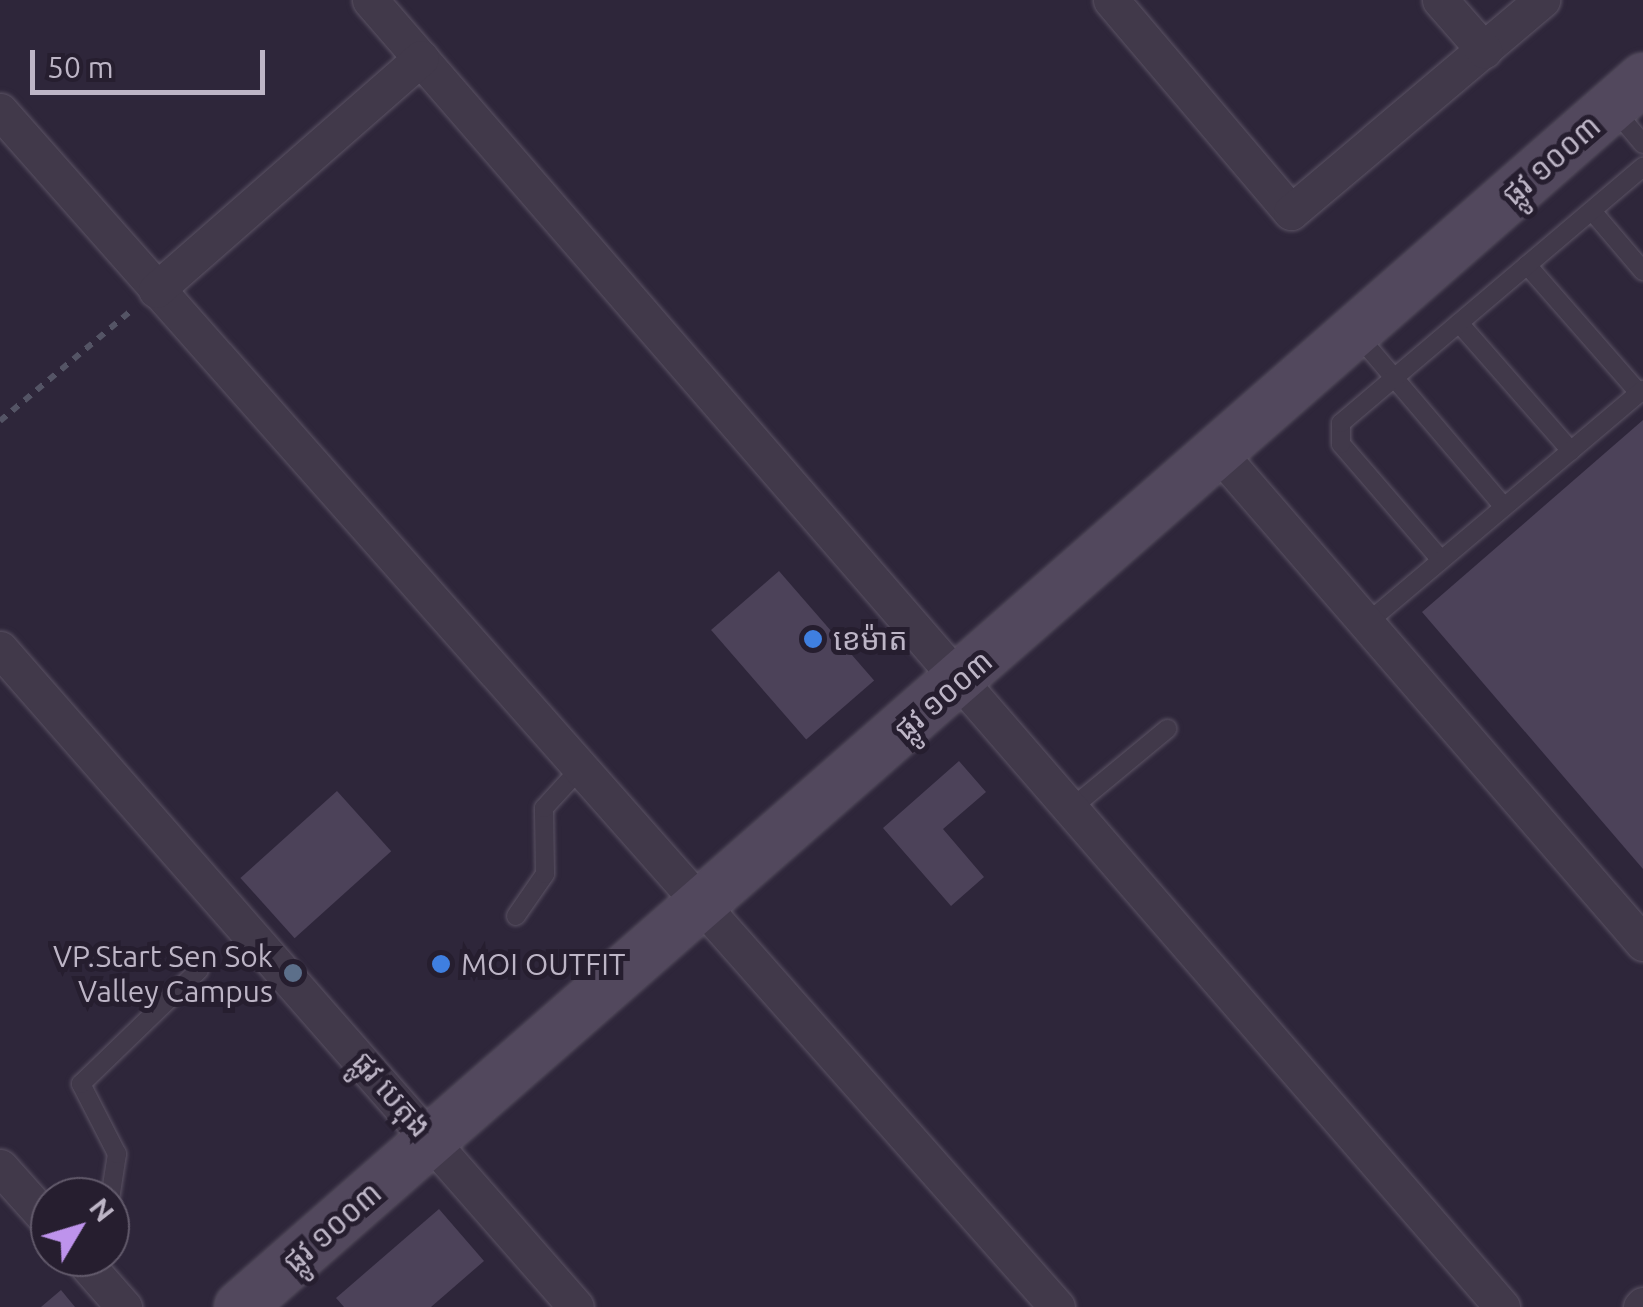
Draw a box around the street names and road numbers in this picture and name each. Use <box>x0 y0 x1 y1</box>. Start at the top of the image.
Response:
street label: ផ្លូវ ១០០៣ <box>1494 107 1608 213</box>
street label: ផ្លូវ ១០០៣ <box>886 642 1000 748</box>
street label: ផ្លូវ បេតុង <box>345 1044 439 1144</box>
street label: ផ្លូវ ១០០៣ <box>275 1174 389 1280</box>

